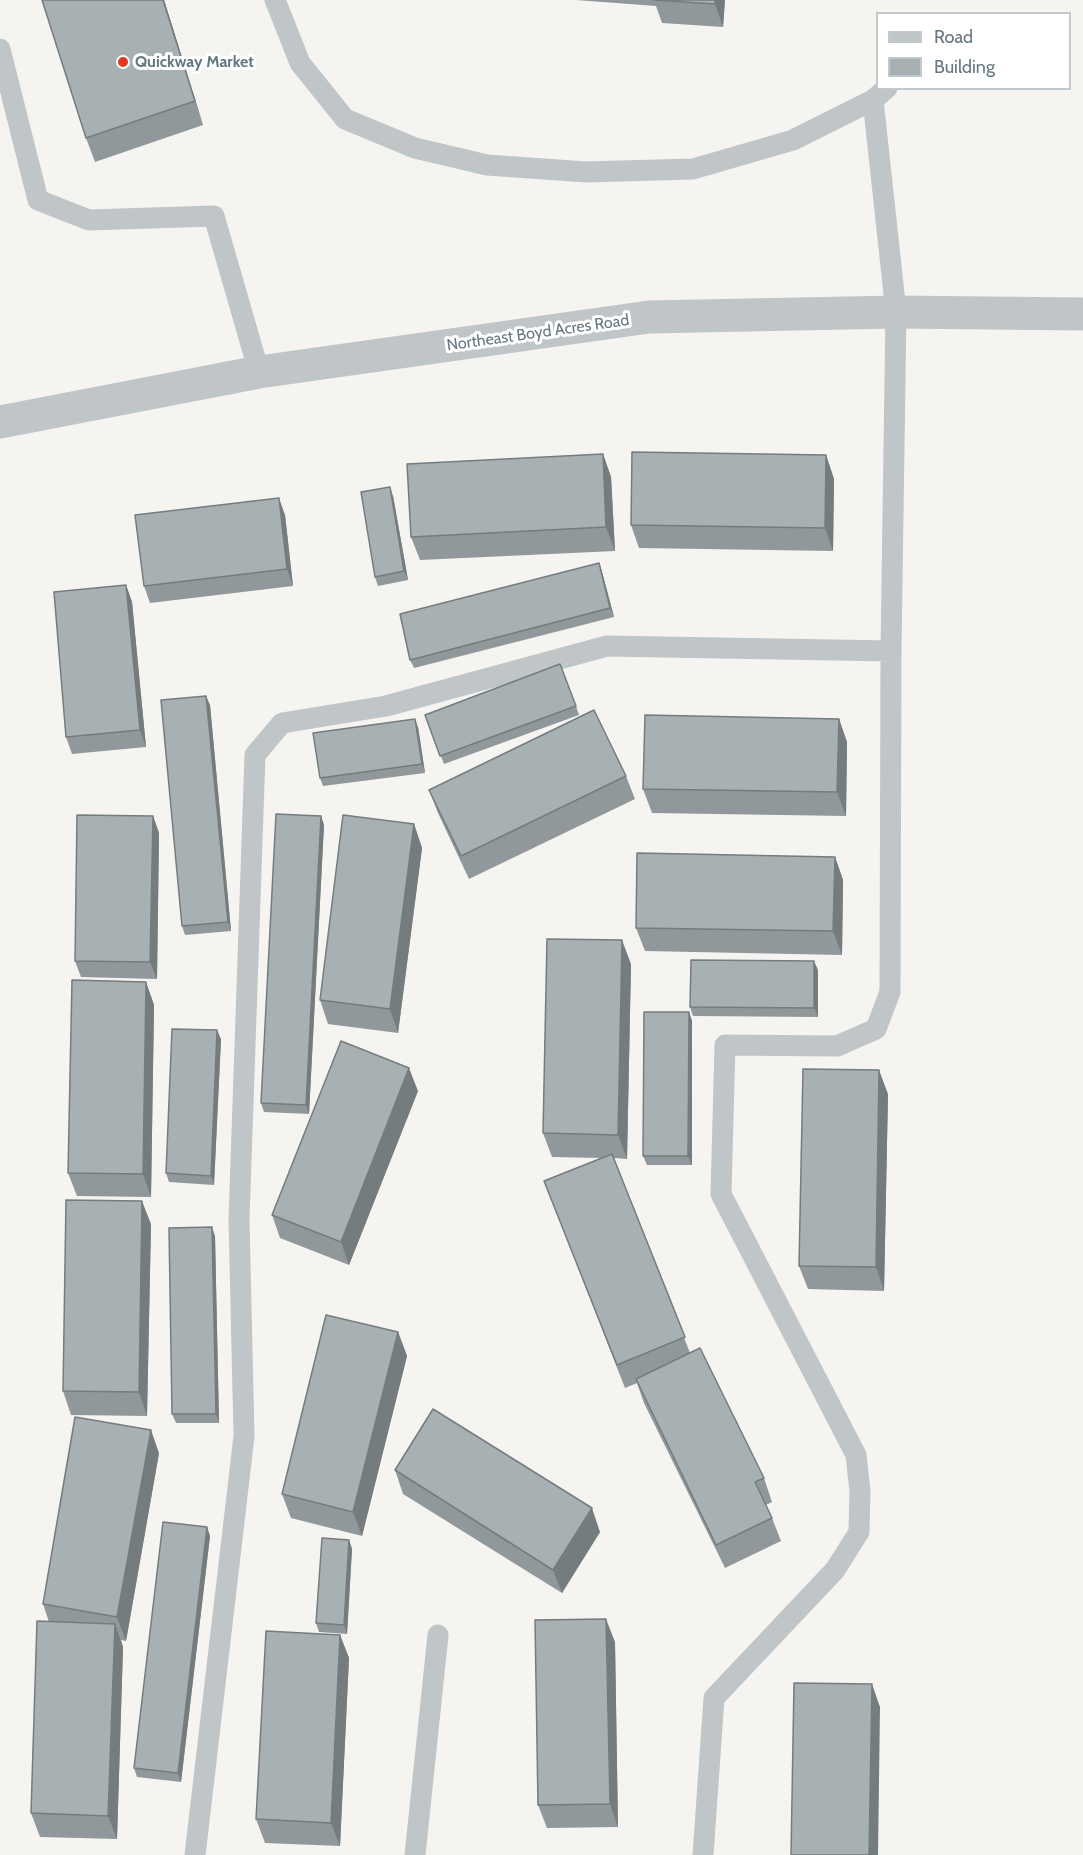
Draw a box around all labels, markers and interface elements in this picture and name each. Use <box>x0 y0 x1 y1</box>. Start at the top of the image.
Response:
legend <box>876 12 1071 90</box>
text: Road <box>934 26 973 48</box>
place label: Quickway Market <box>135 52 254 72</box>
marker: Quickway Market <box>116 55 130 69</box>
text: Building <box>934 56 995 78</box>
street label: Northeast Boyd Acres Road <box>446 311 630 355</box>

